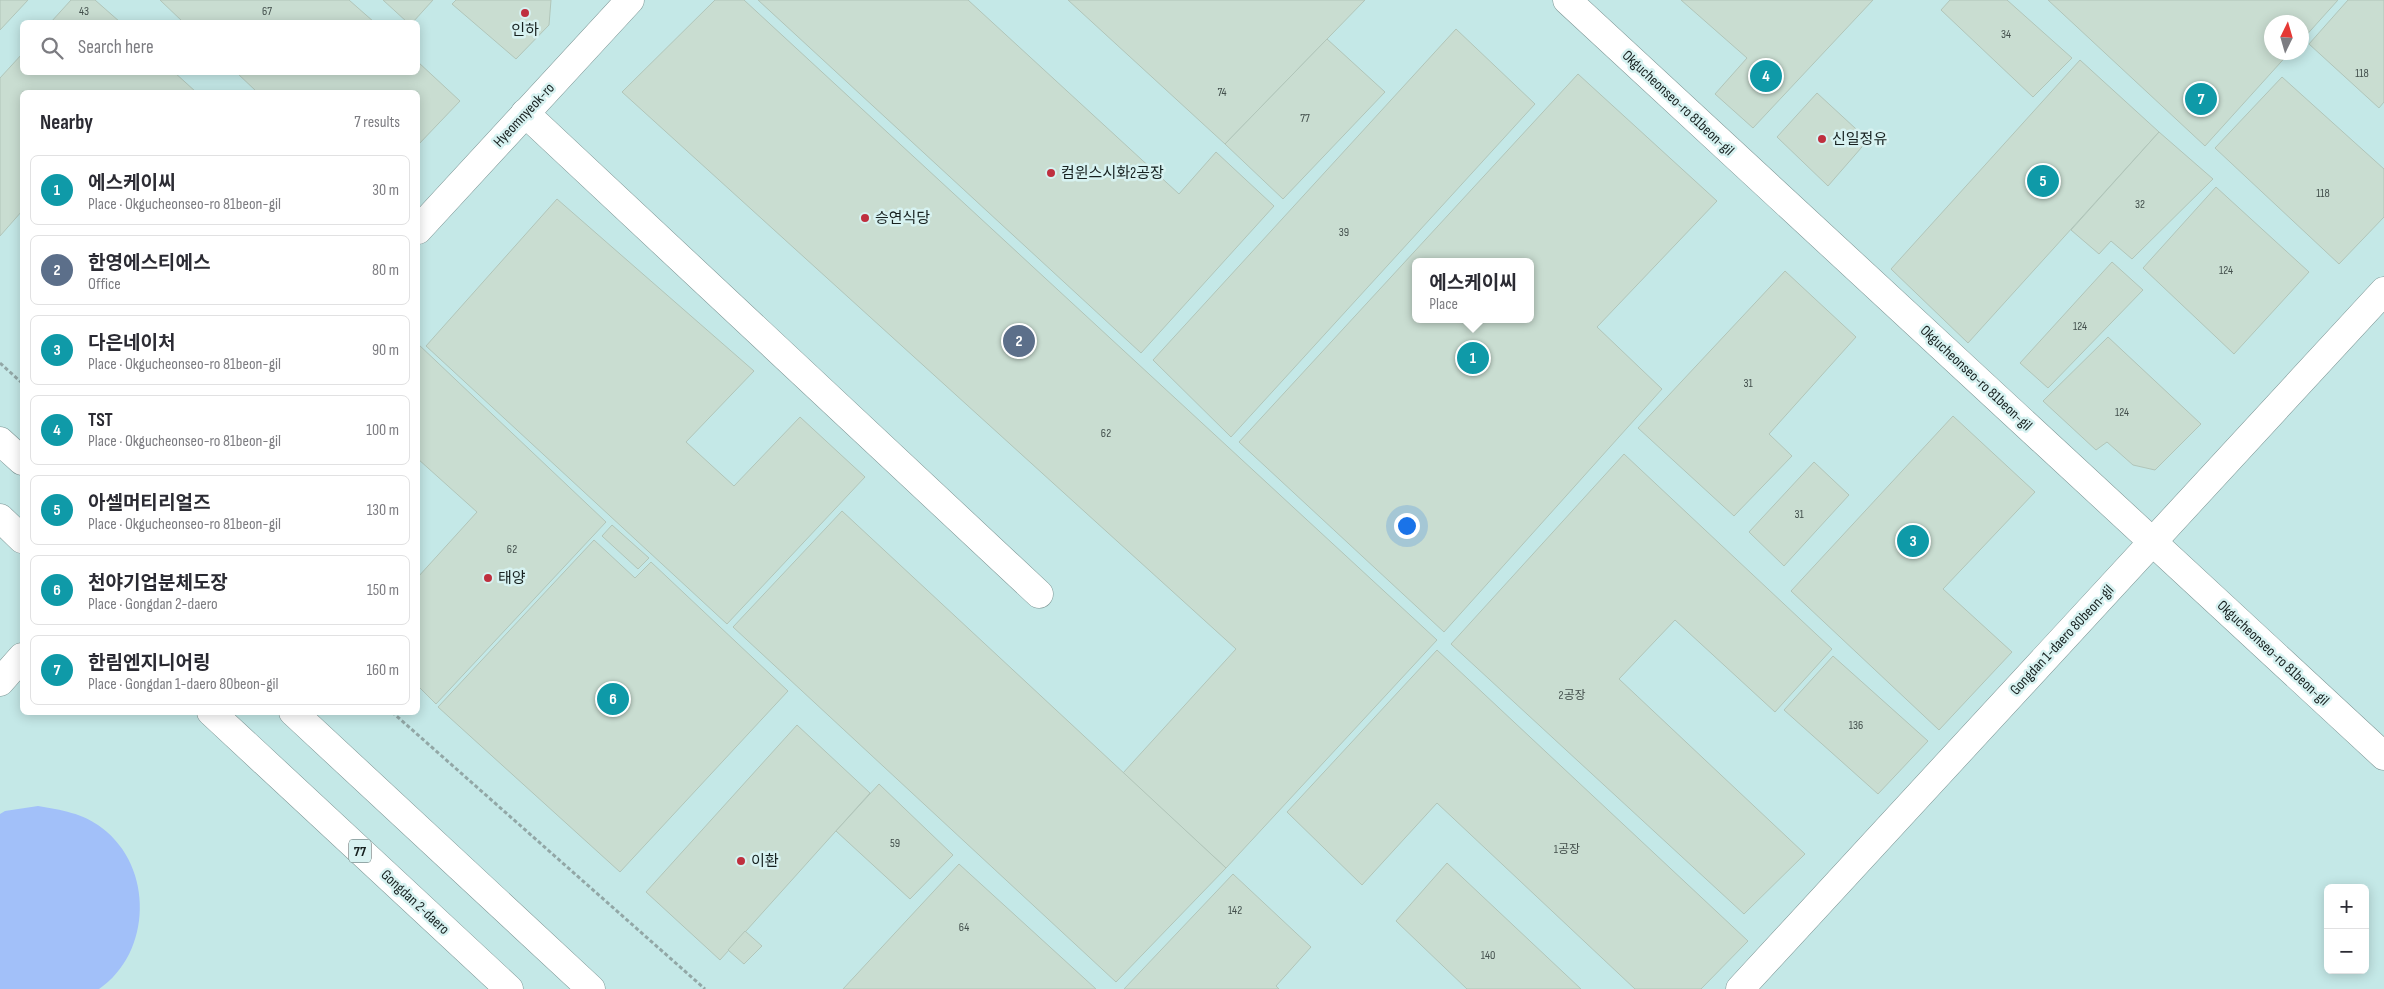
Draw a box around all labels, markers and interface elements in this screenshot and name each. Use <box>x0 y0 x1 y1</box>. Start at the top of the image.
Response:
house number: 43 <box>79 4 89 19</box>
house number: 67 <box>262 4 272 19</box>
marker: 인하 <box>519 7 531 19</box>
north arrow <box>2264 15 2309 60</box>
search box <box>20 20 420 75</box>
place label: 인하 <box>511 21 539 40</box>
house number: 34 <box>2001 27 2011 42</box>
icon: search <box>38 34 66 62</box>
text: Search here <box>78 36 154 59</box>
street label: Okgucheonseo-ro 81beon-gil <box>1618 46 1738 160</box>
pin: 4 <box>1750 57 1782 95</box>
house number: 118 <box>2355 66 2369 81</box>
street label: Hyeomnyeok-ro <box>489 79 559 151</box>
pin: 7 <box>2185 80 2217 118</box>
house number: 74 <box>1217 85 1227 100</box>
text: Nearby <box>40 110 93 135</box>
house number: 77 <box>1300 111 1310 126</box>
text: 7 results <box>354 113 400 132</box>
place label: 신일정유 <box>1832 130 1887 149</box>
marker: 신일정유 <box>1816 133 1828 145</box>
pin: 5 <box>2027 162 2059 200</box>
place label: 컴윈스시화2공장 <box>1061 164 1164 183</box>
marker: 컴윈스시화2공장 <box>1045 167 1057 179</box>
text: 에스케이씨 <box>88 172 175 195</box>
text: 1 <box>54 181 60 200</box>
text: 30 m <box>372 181 399 200</box>
house number: 118 <box>2316 186 2330 201</box>
text: Place · Okgucheonseo-ro 81beon-gil <box>88 195 281 214</box>
house number: 32 <box>2135 197 2145 212</box>
place label: 승연식당 <box>875 209 930 228</box>
marker: 승연식당 <box>859 212 871 224</box>
house number: 39 <box>1339 225 1349 240</box>
text: 한영에스티에스 <box>88 252 210 275</box>
popup <box>1412 258 1534 323</box>
text: 2 <box>53 261 61 280</box>
text: 80 m <box>372 261 399 280</box>
house number: 124 <box>2219 263 2233 278</box>
text: 에스케이씨 <box>1429 272 1517 295</box>
text: Office <box>88 275 121 294</box>
text: Place <box>1429 295 1458 314</box>
house number: 124 <box>2073 319 2087 334</box>
street label: Okgucheonseo-ro 81beon-gil <box>1916 321 2036 435</box>
pin: 2 <box>1003 322 1035 360</box>
text: 다은네이처 <box>88 332 175 355</box>
pin: 1 <box>1457 339 1489 377</box>
text: 3 <box>53 341 61 360</box>
text: 90 m <box>372 341 399 360</box>
text: Place · Okgucheonseo-ro 81beon-gil <box>88 355 281 374</box>
house number: 31 <box>1743 376 1753 391</box>
house number: 124 <box>2115 405 2129 420</box>
text: TST <box>88 409 113 432</box>
text: 4 <box>53 421 61 440</box>
text: 100 m <box>366 421 399 440</box>
house number: 62 <box>1101 426 1111 441</box>
text: Place · Okgucheonseo-ro 81beon-gil <box>88 432 281 451</box>
text: 아셀머티리얼즈 <box>88 492 210 515</box>
text: 5 <box>53 501 61 520</box>
text: 130 m <box>367 501 399 520</box>
house number: 31 <box>1794 507 1804 522</box>
your location <box>1394 513 1420 539</box>
text: Place · Okgucheonseo-ro 81beon-gil <box>88 515 281 534</box>
pin: 3 <box>1897 522 1929 560</box>
house number: 62 <box>507 542 517 557</box>
place label: 태양 <box>498 569 526 588</box>
text: 천야기업분체도장 <box>88 572 228 595</box>
marker: 태양 <box>482 572 494 584</box>
text: 6 <box>53 581 61 600</box>
text: 150 m <box>367 581 399 600</box>
street label: Gongdan 1-daero 80beon-gil <box>2006 581 2118 699</box>
text: Place · Gongdan 2-daero <box>88 595 218 614</box>
street label: Okgucheonseo-ro 81beon-gil <box>2213 596 2333 710</box>
text: 한림엔지니어링 <box>88 652 210 675</box>
text: 7 <box>54 661 60 680</box>
text: 160 m <box>366 661 399 680</box>
text: Place · Gongdan 1-daero 80beon-gil <box>88 675 279 694</box>
pin: 6 <box>597 680 629 718</box>
house number: 2공장 <box>1558 688 1586 703</box>
house number: 136 <box>1849 718 1863 733</box>
house number: 59 <box>890 836 900 851</box>
road number: 77 <box>349 839 371 862</box>
house number: 1공장 <box>1554 842 1580 857</box>
place label: 이환 <box>751 852 779 871</box>
marker: 이환 <box>735 855 747 867</box>
street label: Gongdan 2-daero <box>377 865 453 939</box>
map controls <box>2324 884 2369 974</box>
button: + <box>2324 884 2369 929</box>
house number: 142 <box>1228 903 1242 918</box>
house number: 64 <box>959 920 969 935</box>
button: − <box>2324 929 2369 974</box>
house number: 140 <box>1481 948 1495 963</box>

